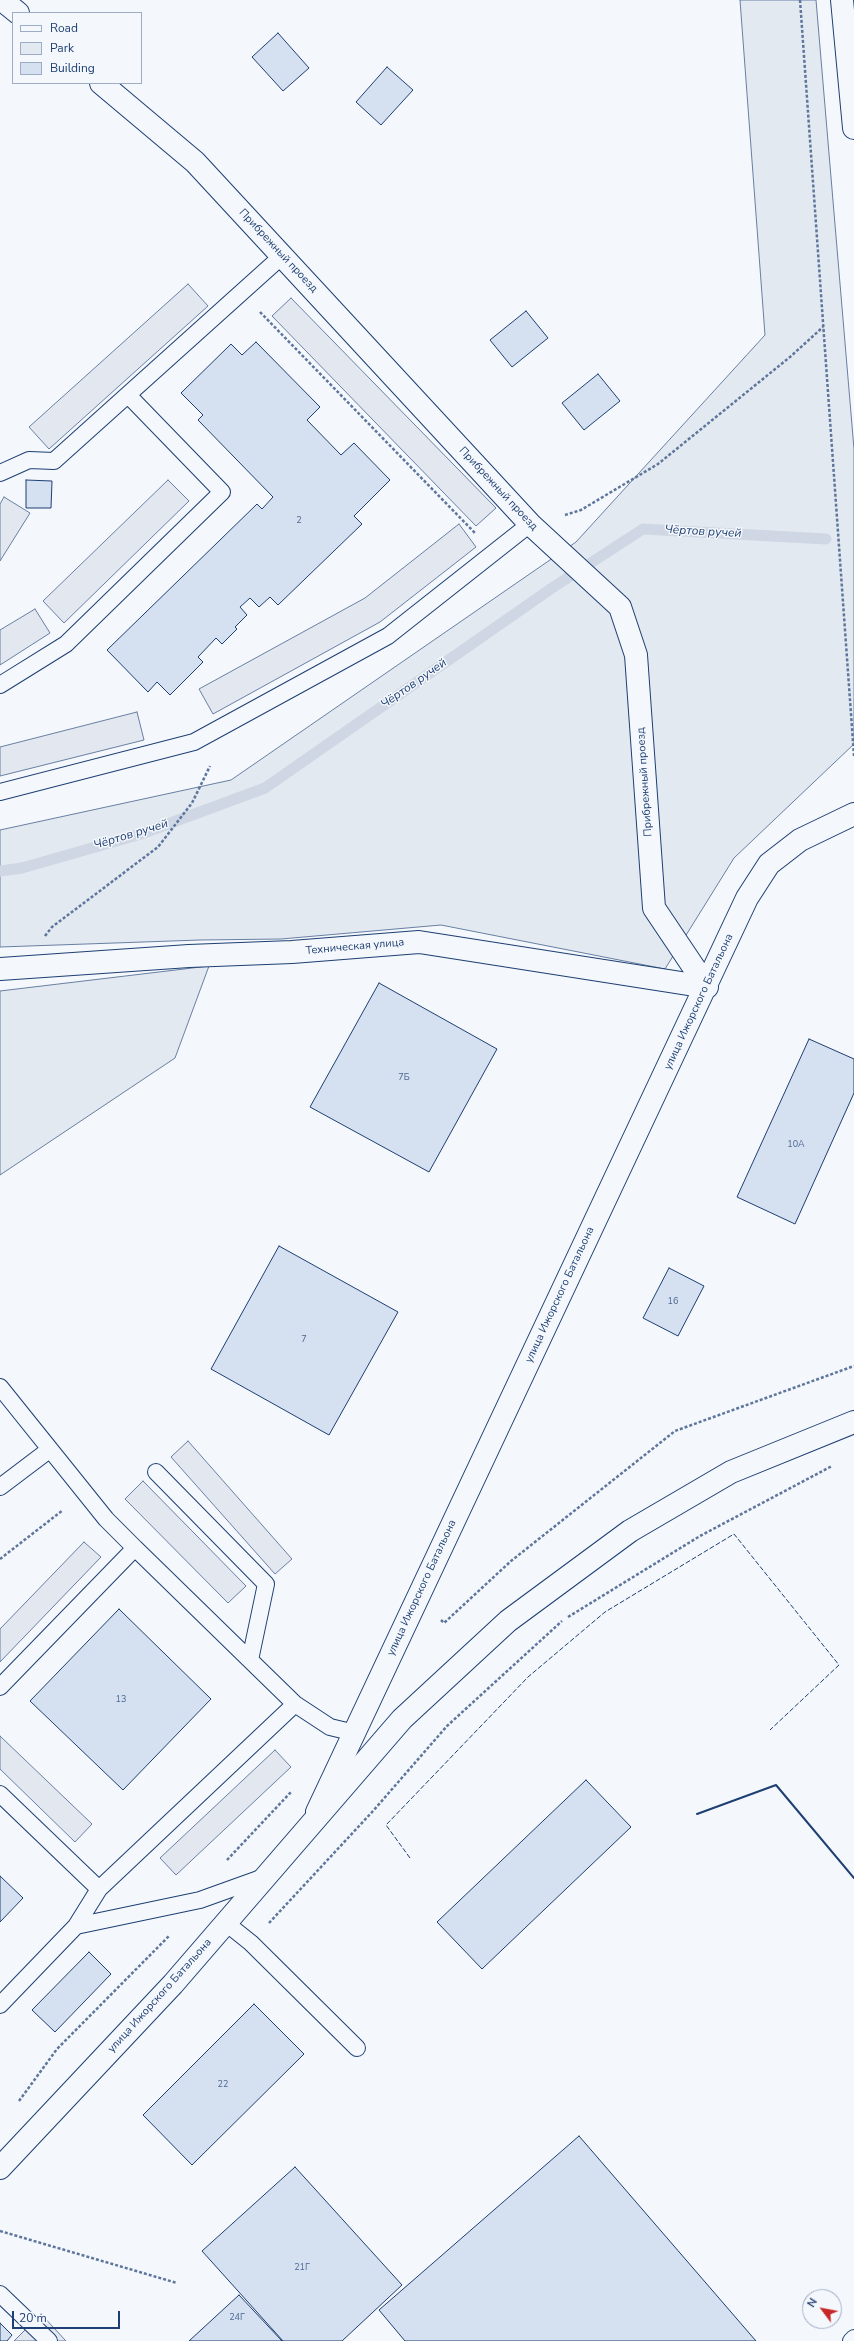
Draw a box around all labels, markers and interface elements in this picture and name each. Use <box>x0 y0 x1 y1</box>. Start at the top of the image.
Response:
legend <box>12 12 142 84</box>
text: Road <box>50 20 78 36</box>
text: Park <box>50 40 74 56</box>
text: Building <box>50 60 95 76</box>
street label: Прибрежный проезд <box>236 206 320 296</box>
street label: Прибрежный проезд <box>456 444 540 534</box>
house number: 2 <box>296 516 302 526</box>
water label: Чёртов ручей <box>664 523 742 541</box>
water label: Чёртов ручей <box>378 656 450 712</box>
street label: Прибрежный проезд <box>635 727 655 837</box>
water label: Чёртов ручей <box>92 817 170 853</box>
street label: улица Ижорского Батальона <box>662 932 736 1072</box>
street label: Техническая улица <box>305 936 405 958</box>
house number: 7Б <box>398 1073 410 1083</box>
house number: 10А <box>787 1140 805 1150</box>
street label: улица Ижорского Батальона <box>523 1225 597 1365</box>
house number: 16 <box>668 1297 678 1307</box>
house number: 7 <box>301 1335 307 1345</box>
street label: улица Ижорского Батальона <box>385 1518 459 1658</box>
house number: 13 <box>116 1695 126 1705</box>
street label: улица Ижорского Батальона <box>105 1936 215 2056</box>
house number: 22 <box>218 2080 228 2090</box>
house number: 21Г <box>294 2263 310 2273</box>
north arrow <box>802 2289 842 2329</box>
text: N <box>804 2295 821 2310</box>
scale bar <box>14 2303 122 2329</box>
text: 20 m <box>19 2310 47 2326</box>
house number: 24Г <box>229 2313 245 2323</box>

